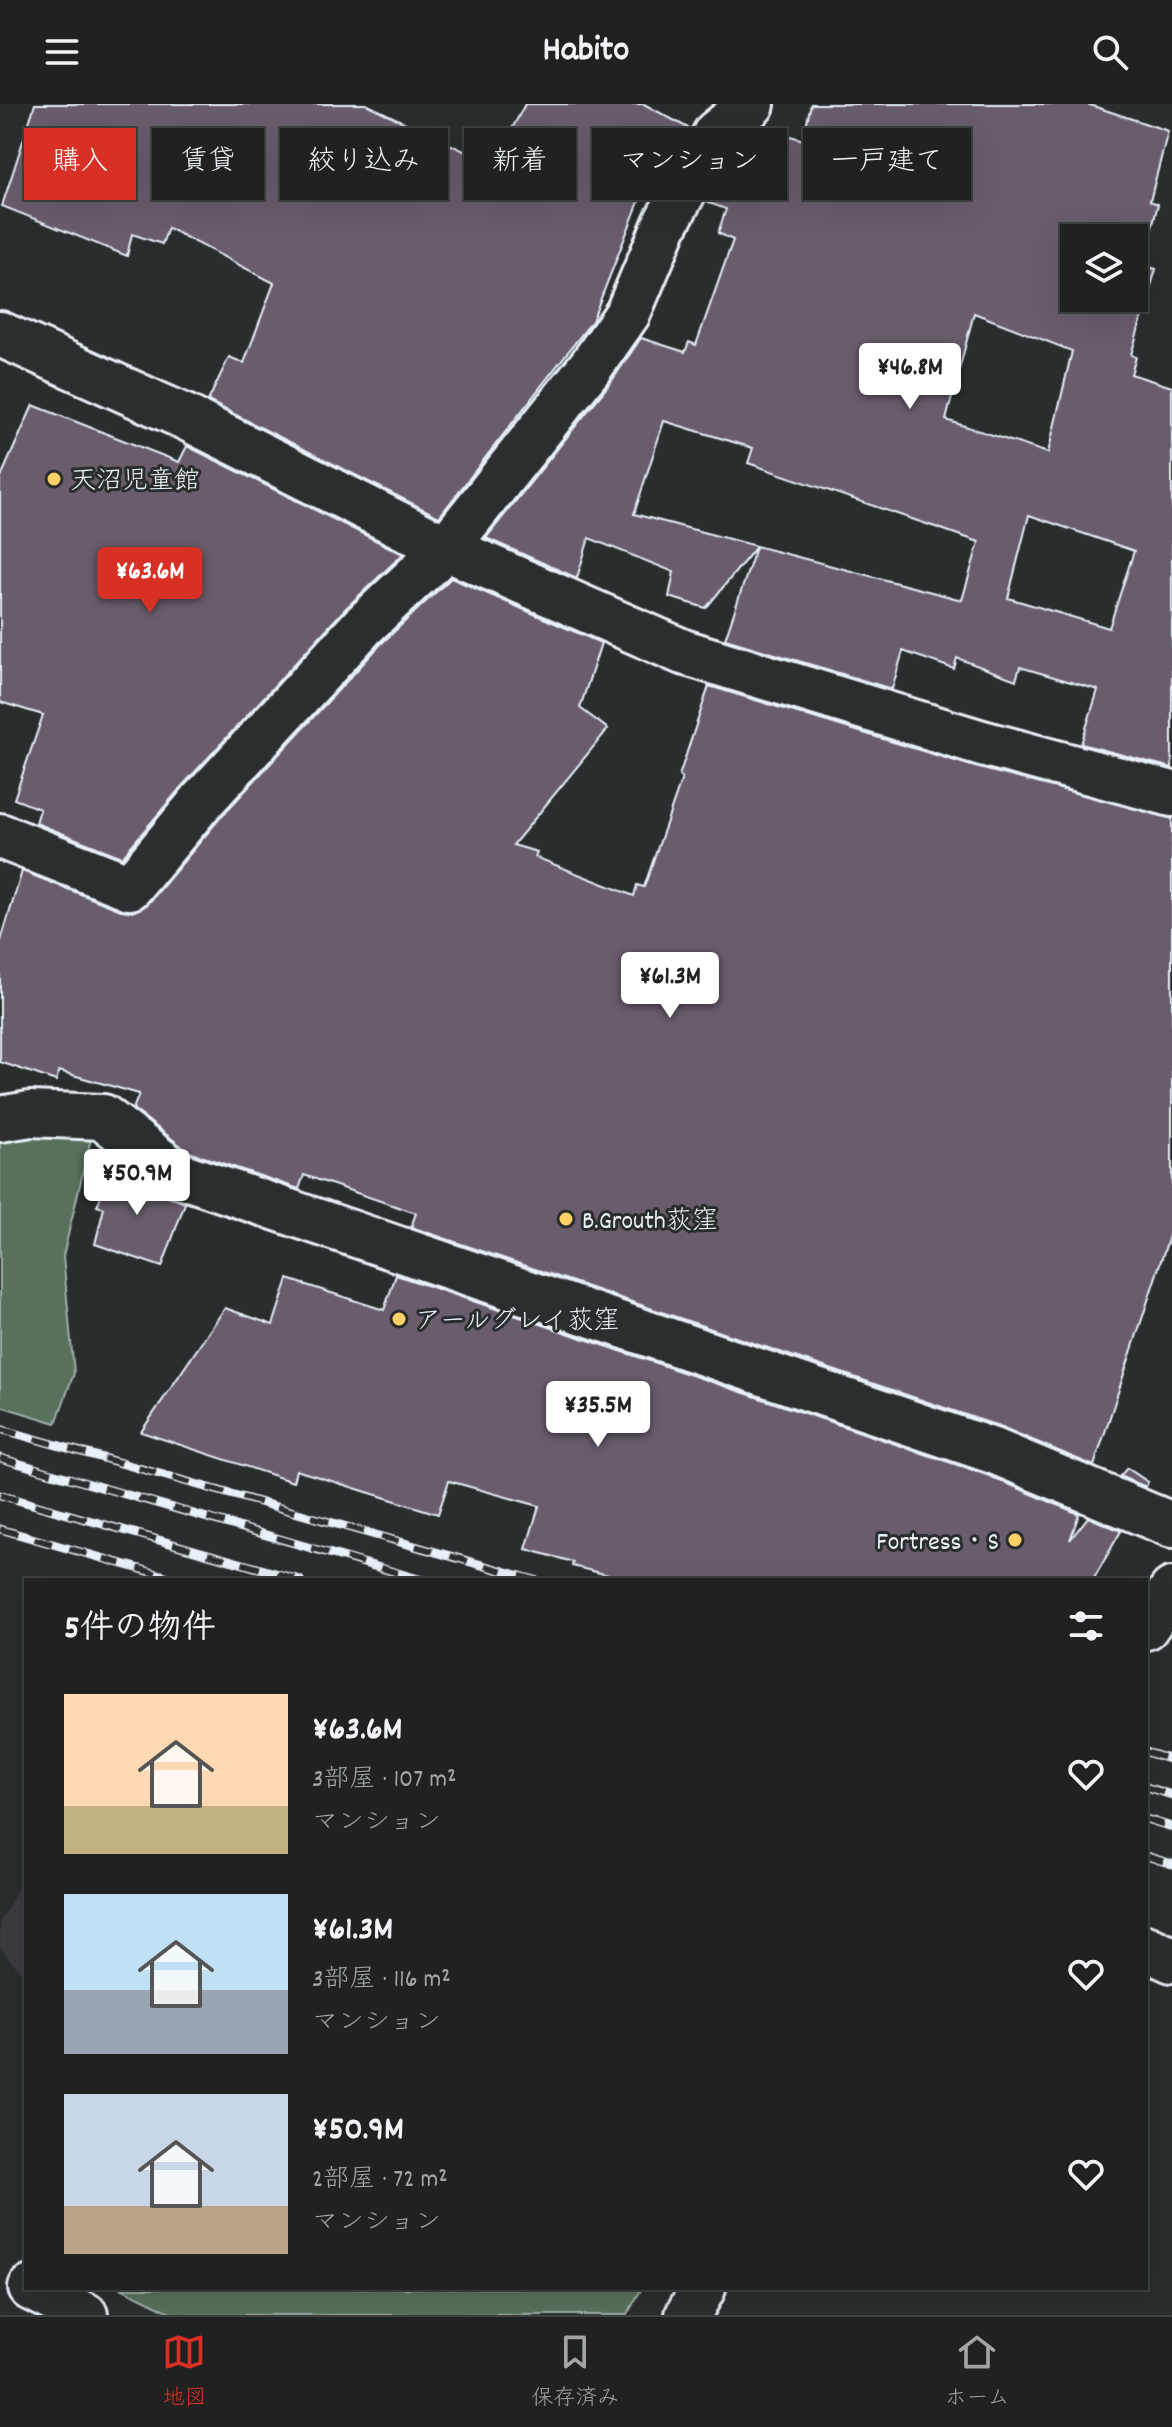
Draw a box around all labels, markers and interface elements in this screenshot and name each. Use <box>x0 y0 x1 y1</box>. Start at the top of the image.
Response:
text: Habito <box>543 26 629 78</box>
icon: menu <box>40 30 84 74</box>
icon: search <box>1088 30 1132 74</box>
chip: 購入 <box>24 128 136 200</box>
chip: 賃貸 <box>152 128 264 200</box>
chip: 絞り込み <box>280 128 448 200</box>
chip: 新着 <box>464 128 576 200</box>
chip: マンション <box>592 128 787 200</box>
chip: 一戸建て <box>803 128 971 200</box>
map controls <box>1060 224 1148 312</box>
button: layers <box>1060 224 1148 312</box>
pin: ¥46.8M <box>845 343 975 411</box>
text: ¥46.8M <box>877 350 943 387</box>
place label: 天沼児童館 <box>70 464 200 501</box>
marker: 天沼児童館 <box>45 470 63 488</box>
pin: ¥63.6M <box>85 547 215 615</box>
text: ¥63.6M <box>115 554 185 591</box>
pin: ¥61.3M <box>605 952 735 1020</box>
text: ¥61.3M <box>639 959 701 996</box>
pin: ¥50.9M <box>72 1149 202 1217</box>
text: ¥50.9M <box>102 1156 172 1193</box>
place label: B.Grouth荻窪 <box>582 1204 718 1241</box>
marker: B.Grouth荻窪 <box>557 1210 575 1228</box>
place label: アールグレイ荻窪 <box>415 1304 619 1341</box>
marker: アールグレイ荻窪 <box>390 1310 408 1328</box>
pin: ¥35.5M <box>533 1381 663 1449</box>
text: ¥35.5M <box>564 1388 632 1425</box>
place label: Fortress・S <box>876 1525 999 1562</box>
marker: Fortress・S <box>1006 1531 1024 1549</box>
icon: filters <box>1064 1604 1108 1648</box>
text: 5件の物件 <box>64 1606 216 1655</box>
text: ¥63.6M <box>312 1707 402 1756</box>
icon: home <box>128 1726 224 1822</box>
icon: heart <box>1064 1752 1108 1796</box>
text: 3部屋 · 107 m² <box>312 1762 457 1799</box>
text: マンション <box>312 1805 441 1842</box>
text: ¥61.3M <box>312 1907 393 1956</box>
icon: home <box>128 1926 224 2022</box>
icon: heart <box>1064 1952 1108 1996</box>
text: 3部屋 · 116 m² <box>312 1962 451 1999</box>
text: マンション <box>312 2005 441 2042</box>
text: ¥50.9M <box>312 2107 404 2156</box>
icon: home <box>128 2126 224 2222</box>
icon: heart <box>1064 2152 1108 2196</box>
text: 2部屋 · 72 m² <box>312 2162 448 2199</box>
text: マンション <box>312 2205 441 2242</box>
tab: 地図 <box>162 2330 206 2415</box>
tab: 保存済み <box>531 2330 619 2415</box>
tab: ホーム <box>944 2330 1010 2415</box>

